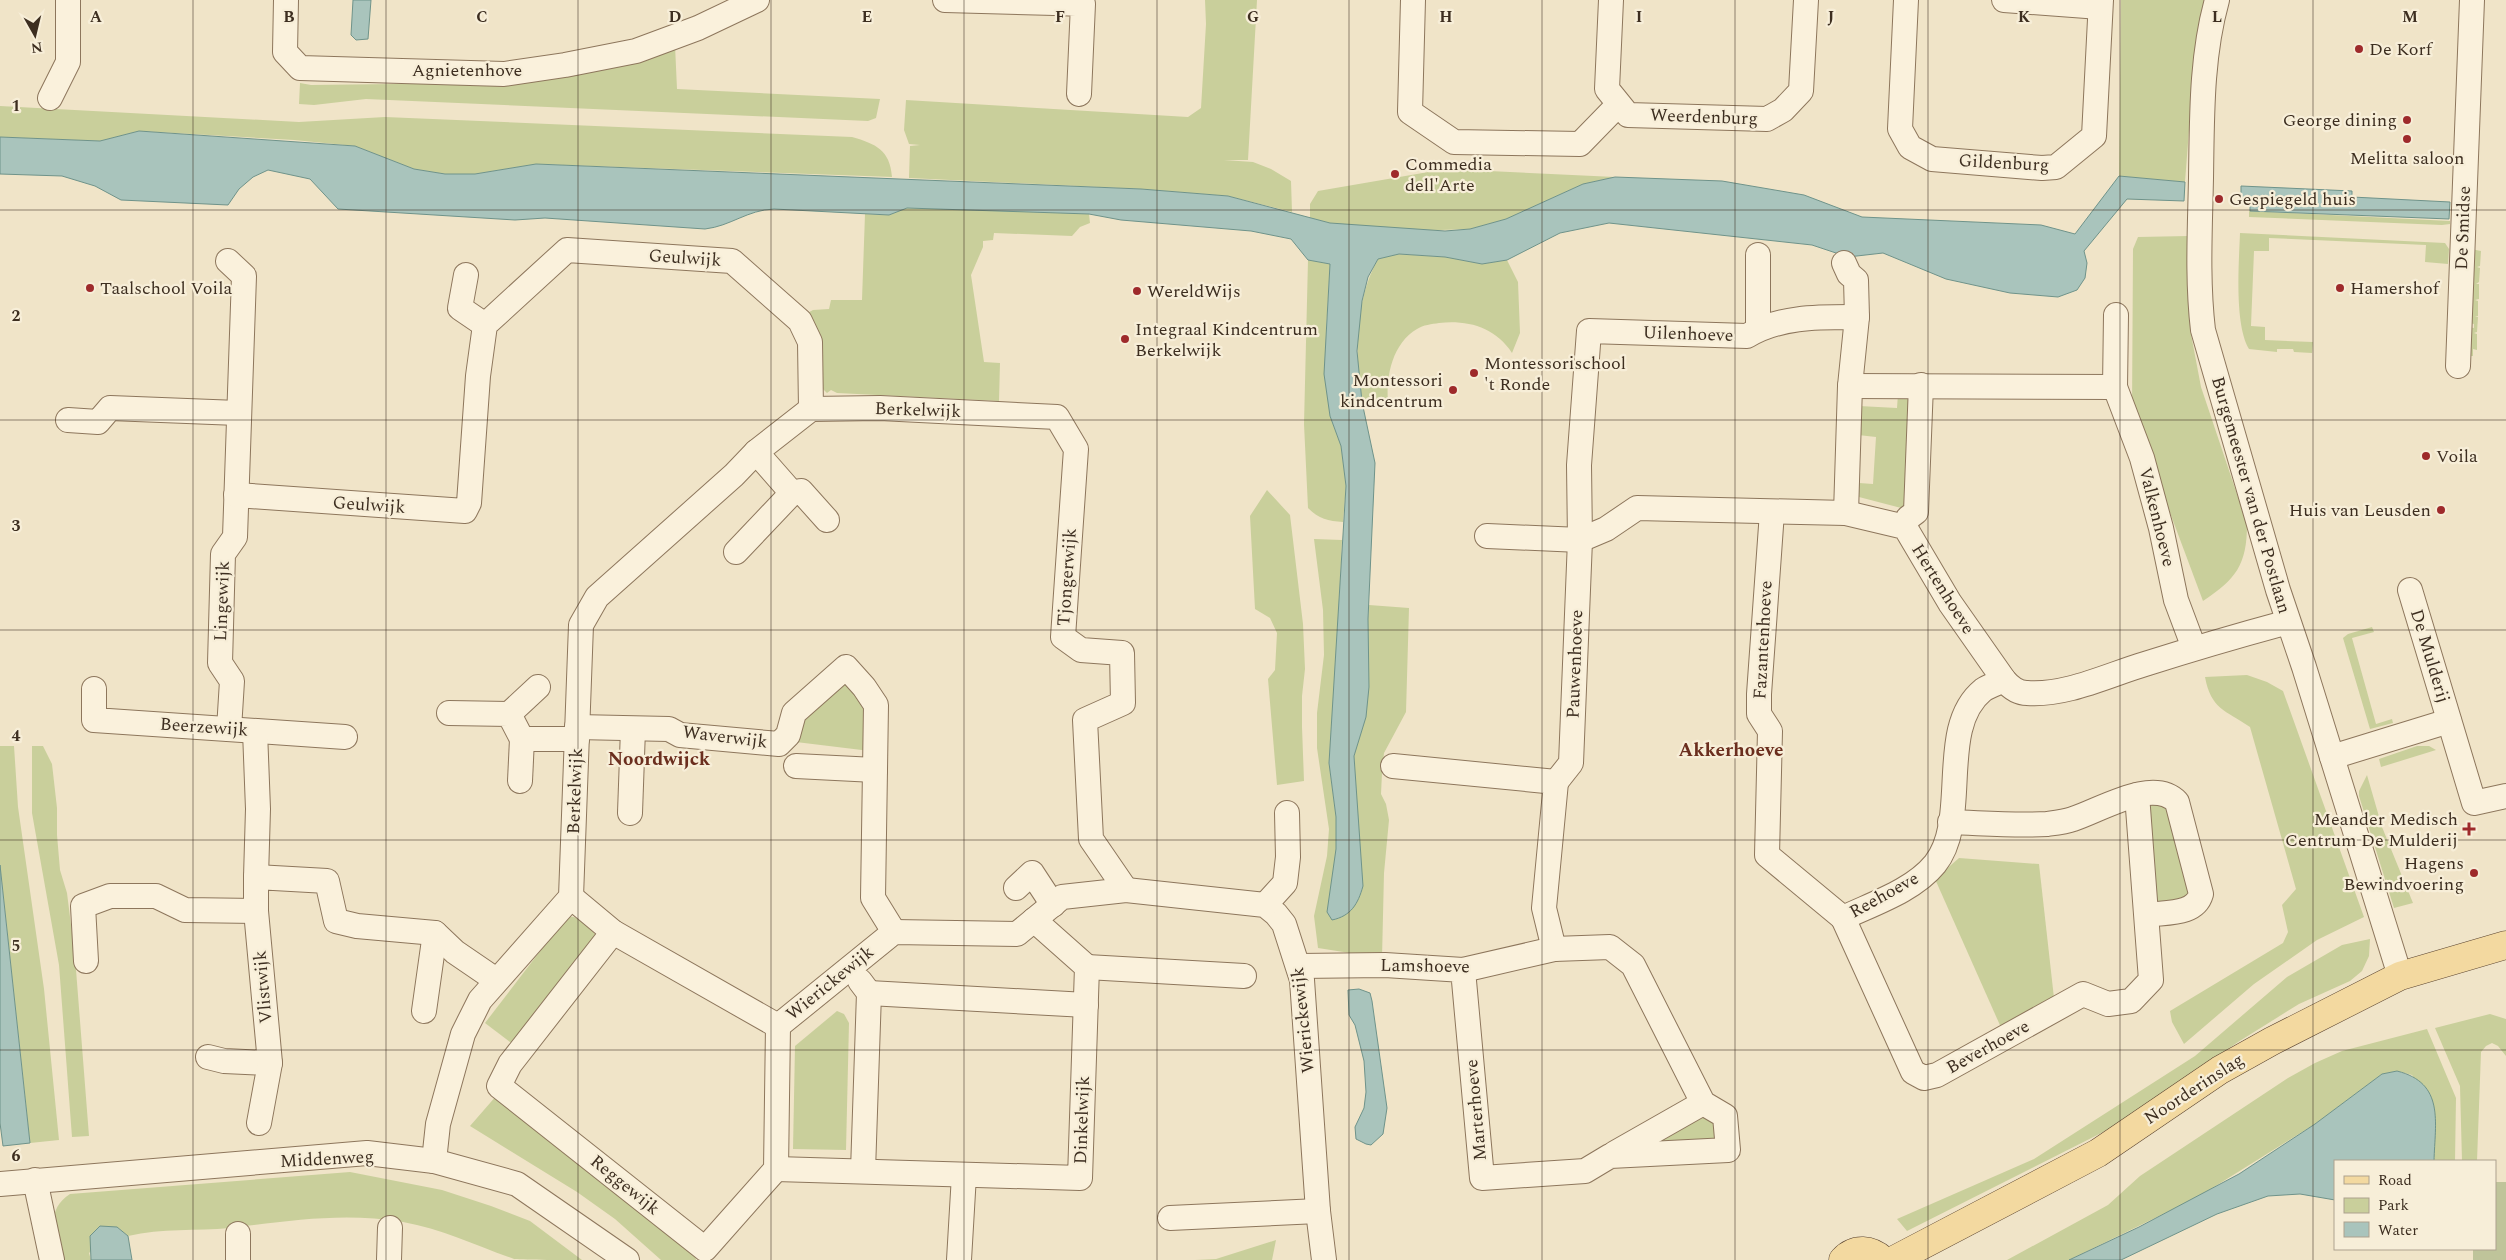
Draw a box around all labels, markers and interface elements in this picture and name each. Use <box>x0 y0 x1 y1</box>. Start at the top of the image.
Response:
text: A <box>90 5 103 29</box>
text: B <box>283 5 295 29</box>
text: C <box>476 5 488 29</box>
text: D <box>669 5 682 29</box>
text: E <box>862 5 872 29</box>
text: F <box>1055 5 1065 29</box>
text: G <box>1247 5 1259 29</box>
text: H <box>1439 5 1453 29</box>
text: I <box>1636 5 1642 29</box>
text: J <box>1828 5 1835 29</box>
text: K <box>2018 5 2031 29</box>
text: L <box>2212 5 2222 29</box>
text: M <box>2402 5 2418 29</box>
north arrow <box>10 10 60 60</box>
text: N <box>30 36 44 59</box>
place label: De Korf <box>2369 36 2434 63</box>
marker: De Korf <box>2353 43 2365 55</box>
street label: Agnietenhove <box>412 57 522 84</box>
text: 1 <box>12 94 20 118</box>
street label: Weerdenburg <box>1650 102 1758 132</box>
place label: George dining <box>2283 107 2397 134</box>
marker: George dining <box>2401 114 2413 126</box>
marker: Melitta saloon <box>2401 133 2413 145</box>
place label: Melitta saloon <box>2350 145 2464 172</box>
street label: Gildenburg <box>1958 147 2050 179</box>
place label: Commedia dell'Arte <box>1405 151 1492 199</box>
marker: Commedia dell'Arte <box>1389 168 1401 180</box>
street label: De Smidse <box>2448 185 2478 271</box>
place label: Gespiegeld huis <box>2229 186 2356 213</box>
marker: Gespiegeld huis <box>2213 193 2225 205</box>
street label: Geulwijk <box>648 242 722 274</box>
place label: Taalschool Voila <box>100 275 232 302</box>
place label: Hamershof <box>2350 275 2441 302</box>
place label: WereldWijs <box>1147 278 1241 305</box>
marker: Taalschool Voila <box>84 282 96 294</box>
marker: Hamershof <box>2334 282 2346 294</box>
marker: WereldWijs <box>1131 285 1143 297</box>
text: 2 <box>12 304 21 328</box>
place label: Integraal Kindcentrum Berkelwijk <box>1135 316 1318 364</box>
street label: Uilenhoeve <box>1642 319 1734 349</box>
marker: Integraal Kindcentrum Berkelwijk <box>1119 333 1131 345</box>
place label: Montessorischool 't Ronde <box>1484 350 1626 398</box>
place label: Montessori kindcentrum <box>1340 367 1443 415</box>
marker: Montessorischool 't Ronde <box>1468 367 1480 379</box>
street label: Burgemeester van der Postlaan <box>2204 373 2298 617</box>
marker: Montessori kindcentrum <box>1447 384 1459 396</box>
street label: Berkelwijk <box>874 395 962 425</box>
place label: Voila <box>2436 443 2478 470</box>
marker: Voila <box>2420 450 2432 462</box>
street label: Valkenhoeve <box>2132 464 2182 570</box>
street label: Geulwijk <box>332 489 406 521</box>
place label: Huis van Leusden <box>2289 497 2431 524</box>
marker: Huis van Leusden <box>2435 504 2447 516</box>
text: 3 <box>12 514 21 538</box>
street label: Tjongerwijk <box>1050 527 1084 627</box>
street label: Hertenhoeve <box>1904 538 1982 640</box>
street label: Lingewijk <box>207 560 237 642</box>
street label: Fazantenhoeve <box>1746 580 1780 700</box>
street label: De Mulderij <box>2403 606 2457 706</box>
street label: Pauwenhoeve <box>1560 609 1590 719</box>
street label: Beerzewijk <box>159 710 249 744</box>
street label: Waverwijk <box>681 718 769 756</box>
text: 4 <box>12 724 21 748</box>
district label: Akkerhoeve <box>1679 736 1784 765</box>
district label: Noordwijck <box>608 745 711 774</box>
street label: Berkelwijk <box>560 747 590 835</box>
place label: Meander Medisch Centrum De Mulderij <box>2285 806 2458 854</box>
marker: Meander Medisch Centrum De Mulderij <box>2462 822 2476 836</box>
place label: Hagens Bewindvoering <box>2343 850 2464 898</box>
street label: Reehoeve <box>1844 865 1924 925</box>
marker: Hagens Bewindvoering <box>2468 867 2480 879</box>
text: 5 <box>12 934 20 958</box>
street label: Wierickewijk <box>780 939 880 1027</box>
street label: Vlistwijk <box>246 949 280 1025</box>
street label: Lamshoeve <box>1380 952 1470 980</box>
street label: Wierickewijk <box>1284 966 1322 1074</box>
street label: Beverhoeve <box>1941 1013 2035 1081</box>
street label: Noorderinslag <box>2139 1046 2249 1132</box>
street label: Marterhoeve <box>1458 1058 1494 1162</box>
street label: Dinkelwijk <box>1067 1075 1097 1165</box>
street label: Middenweg <box>279 1143 375 1175</box>
text: 6 <box>12 1144 21 1168</box>
street label: Reggewijk <box>584 1148 666 1222</box>
legend <box>2334 1160 2496 1250</box>
text: Road <box>2378 1169 2412 1192</box>
text: Park <box>2378 1194 2409 1217</box>
text: Water <box>2378 1219 2418 1242</box>

